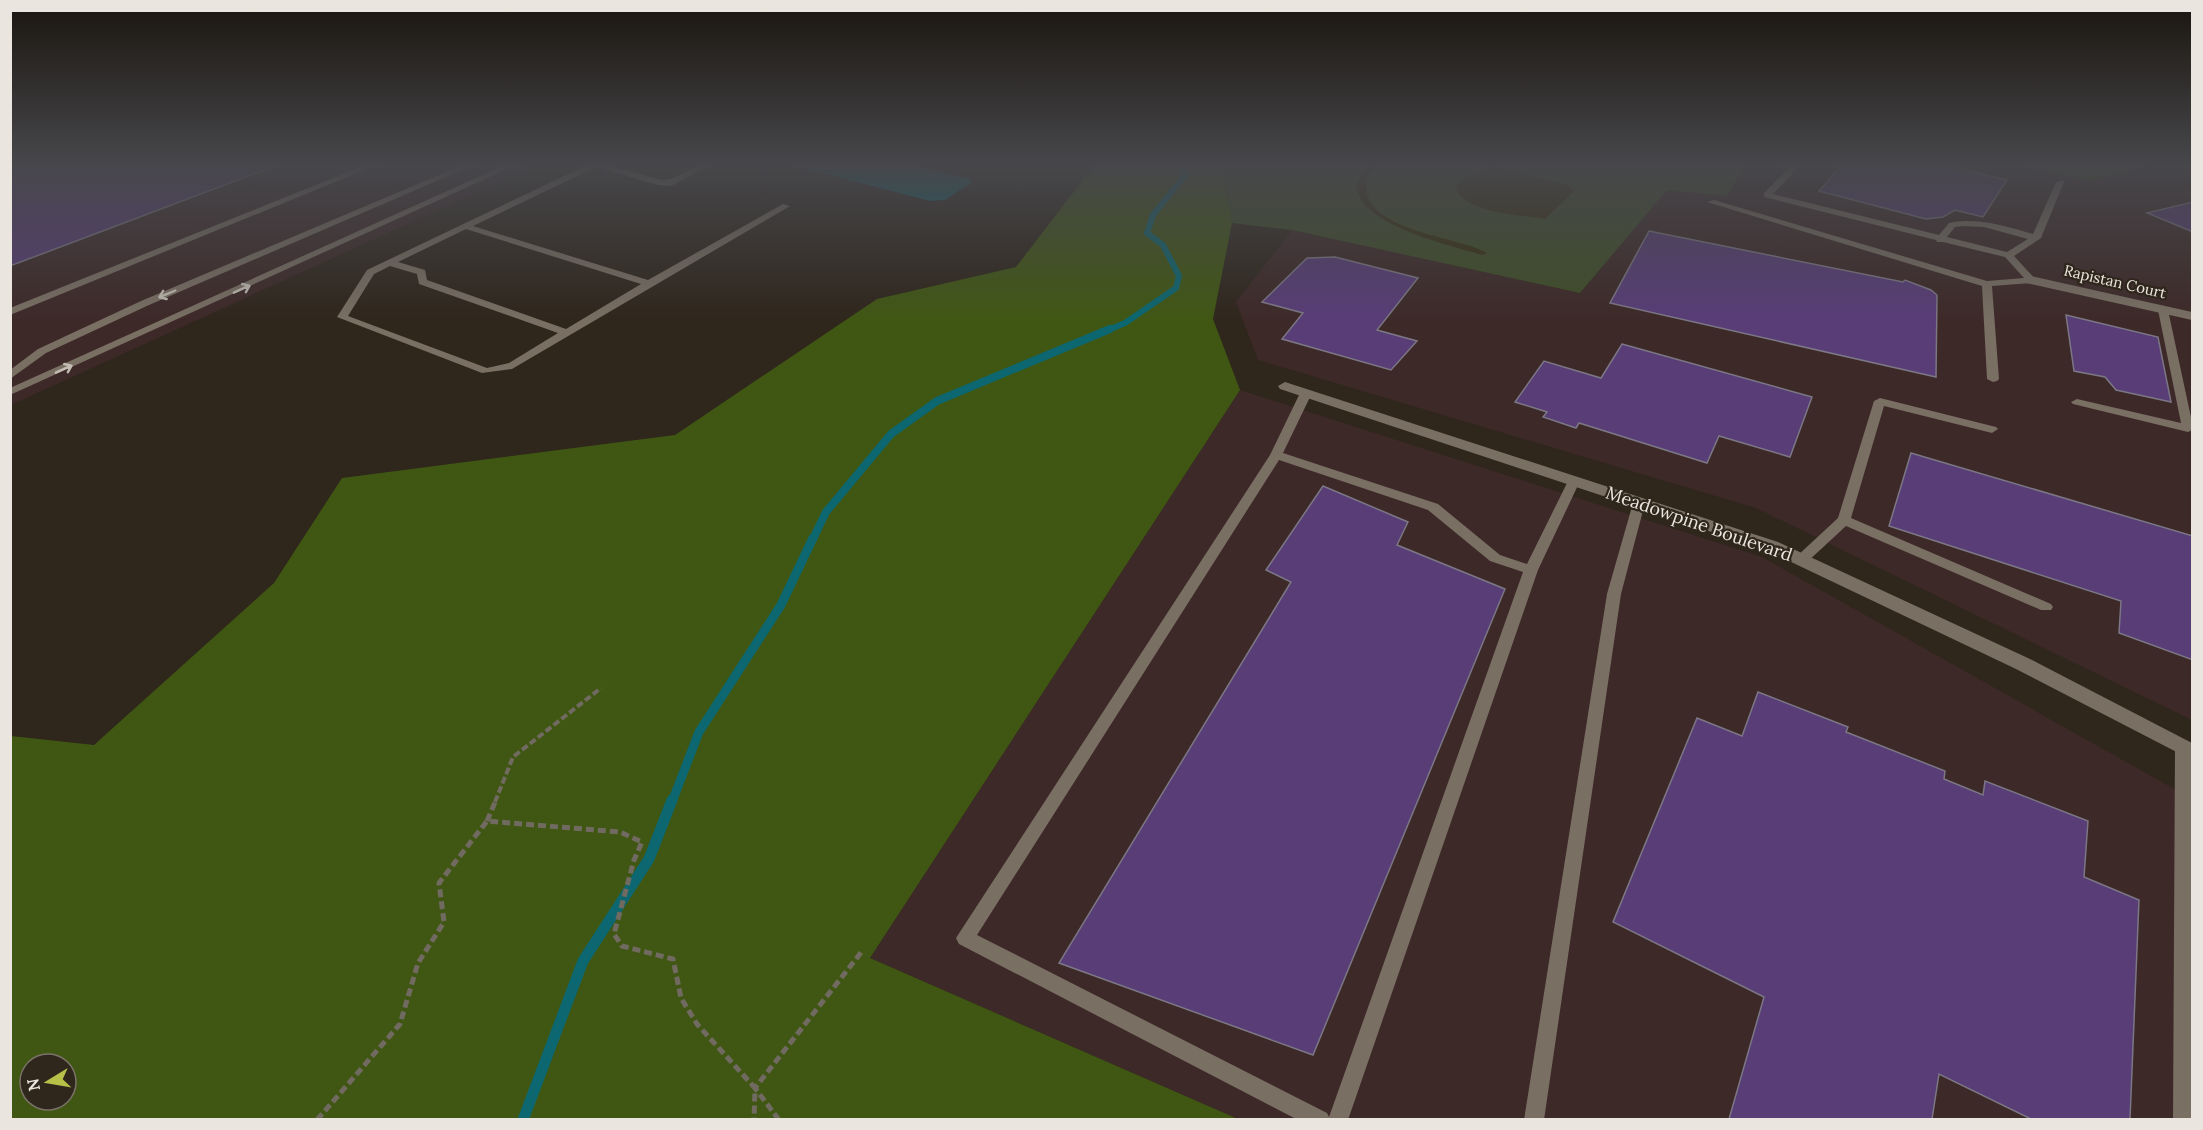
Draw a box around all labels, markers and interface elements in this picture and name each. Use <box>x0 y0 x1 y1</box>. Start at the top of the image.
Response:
street label: Rapistan Court <box>2062 261 2168 303</box>
one-way arrow <box>232 282 250 294</box>
one-way arrow <box>159 289 177 300</box>
one-way arrow <box>54 362 72 374</box>
street label: Meadowpine Boulevard <box>1603 481 1796 566</box>
north arrow <box>18 1052 78 1112</box>
text: N <box>22 1077 44 1093</box>

